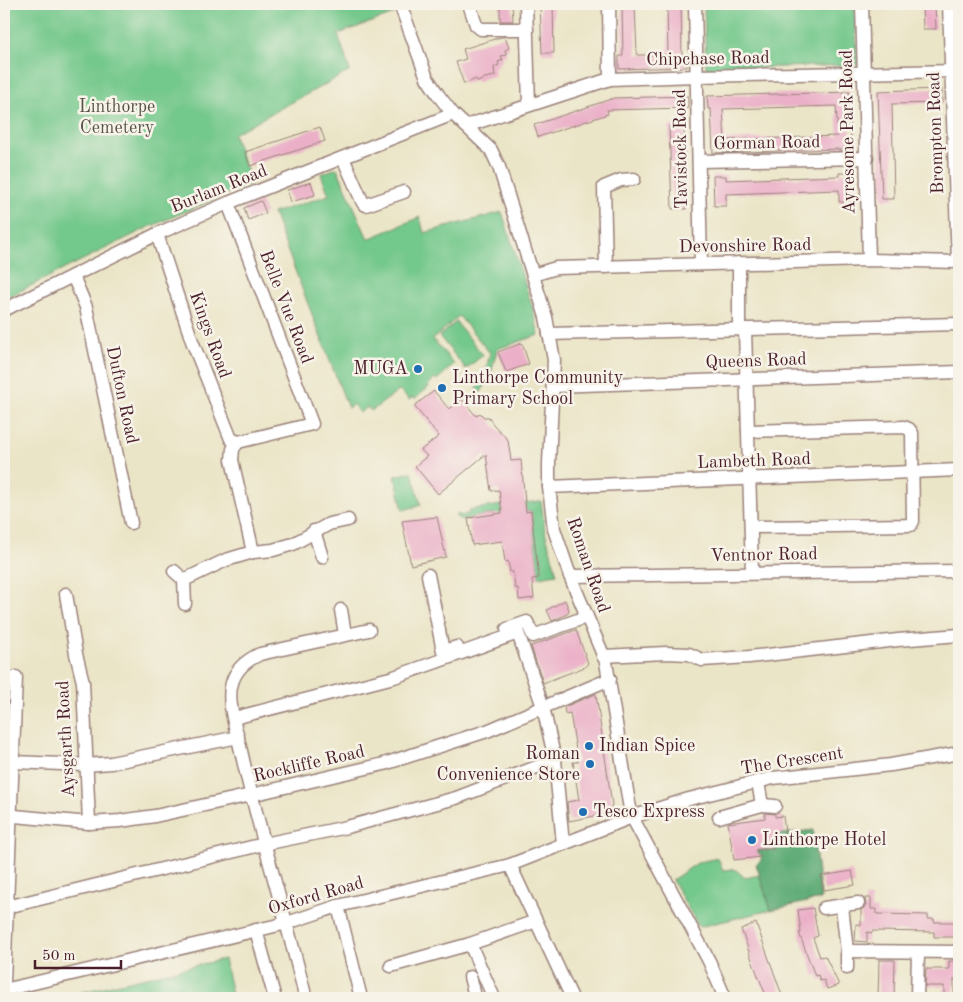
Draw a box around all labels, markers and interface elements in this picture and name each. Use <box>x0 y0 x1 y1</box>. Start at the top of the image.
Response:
street label: Chipchase Road <box>646 49 770 69</box>
street label: Ayresome Park Road <box>838 49 858 215</box>
street label: Brompton Road <box>925 72 947 194</box>
street label: Tavistock Road <box>671 89 691 209</box>
park label: Linthorpe Cemetery <box>79 98 155 137</box>
street label: Gorman Road <box>713 133 821 153</box>
street label: Burlam Road <box>168 161 270 217</box>
street label: Devonshire Road <box>678 236 812 256</box>
street label: Belle Vue Road <box>256 248 316 366</box>
street label: Kings Road <box>186 289 234 381</box>
street label: Dufton Road <box>103 344 141 446</box>
street label: Queens Road <box>705 350 807 372</box>
place label: MUGA <box>353 360 408 378</box>
marker: MUGA <box>412 363 424 375</box>
place label: Linthorpe Community Primary School <box>452 369 624 408</box>
marker: Linthorpe Community Primary School <box>436 382 448 394</box>
street label: Lambeth Road <box>697 450 811 472</box>
street label: Roman Road <box>563 515 613 615</box>
street label: Ventnor Road <box>710 545 818 565</box>
street label: Aysgarth Road <box>54 680 78 798</box>
place label: Indian Spice <box>599 737 695 755</box>
marker: Indian Spice <box>583 740 595 752</box>
street label: Rockliffe Road <box>251 742 367 786</box>
street label: The Crescent <box>739 744 845 778</box>
place label: Roman Convenience Store <box>437 745 580 784</box>
marker: Roman Convenience Store <box>584 758 596 770</box>
place label: Tesco Express <box>593 803 705 821</box>
marker: Tesco Express <box>577 806 589 818</box>
place label: Linthorpe Hotel <box>762 831 886 849</box>
marker: Linthorpe Hotel <box>746 834 758 846</box>
street label: Oxford Road <box>266 874 366 918</box>
scale bar <box>35 937 121 969</box>
text: 50 m <box>42 949 76 964</box>

